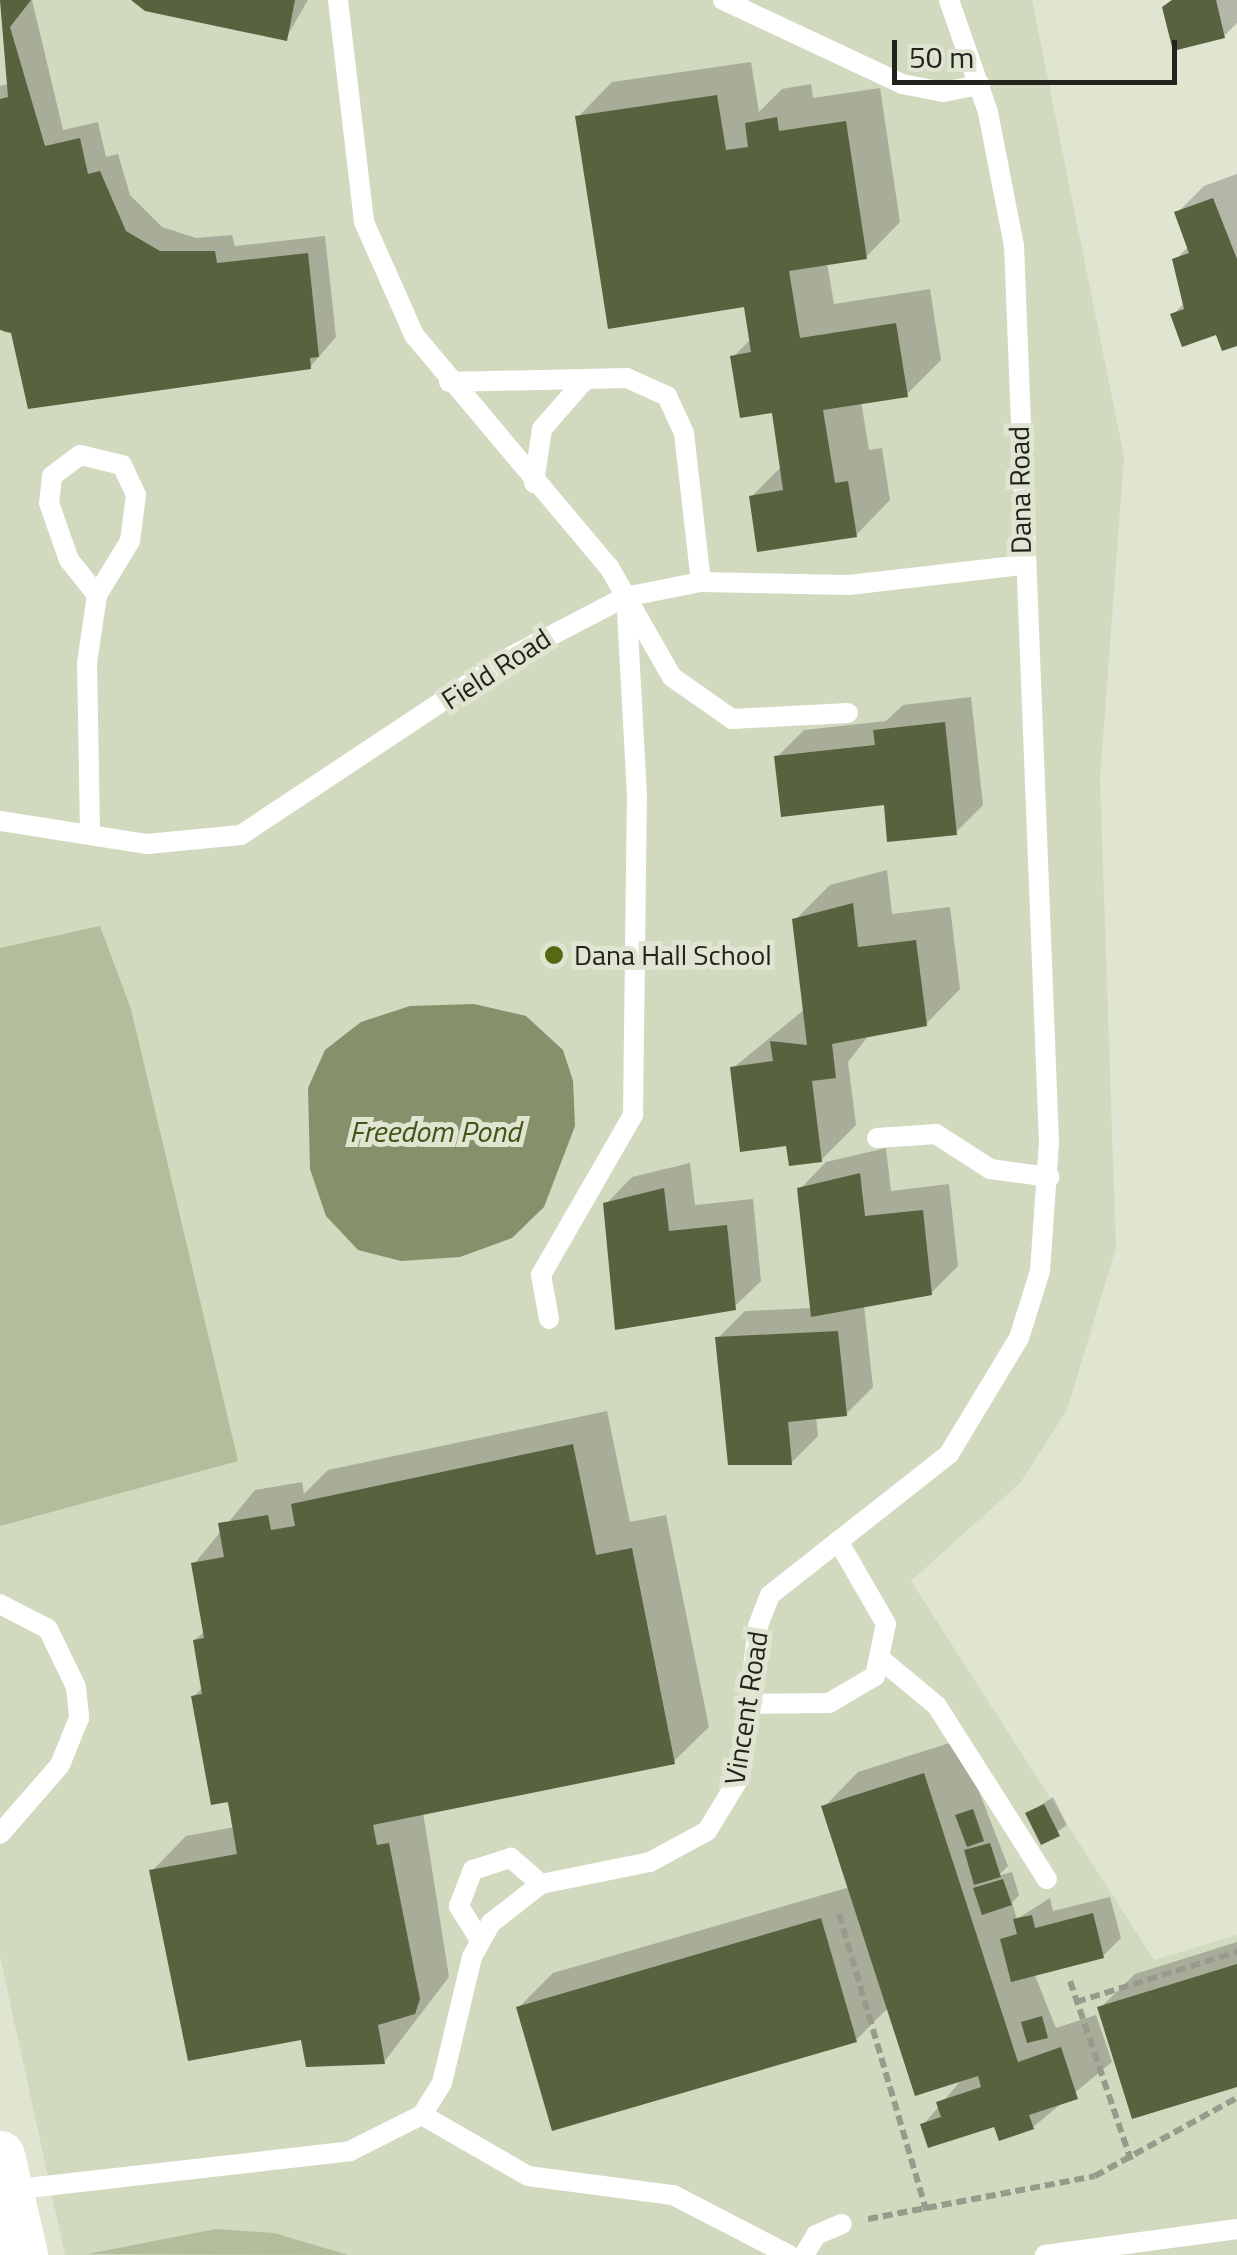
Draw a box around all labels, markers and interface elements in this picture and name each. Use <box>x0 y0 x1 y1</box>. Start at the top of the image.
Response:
scale bar <box>897 20 1182 82</box>
text: 50 m <box>909 34 974 80</box>
street label: Dana Road <box>1002 426 1038 554</box>
street label: Field Road <box>435 621 557 717</box>
place label: Dana Hall School <box>574 938 772 972</box>
marker: Dana Hall School <box>543 944 565 966</box>
water label: Freedom Pond <box>349 1113 521 1149</box>
street label: Vincent Road <box>717 1629 775 1787</box>

